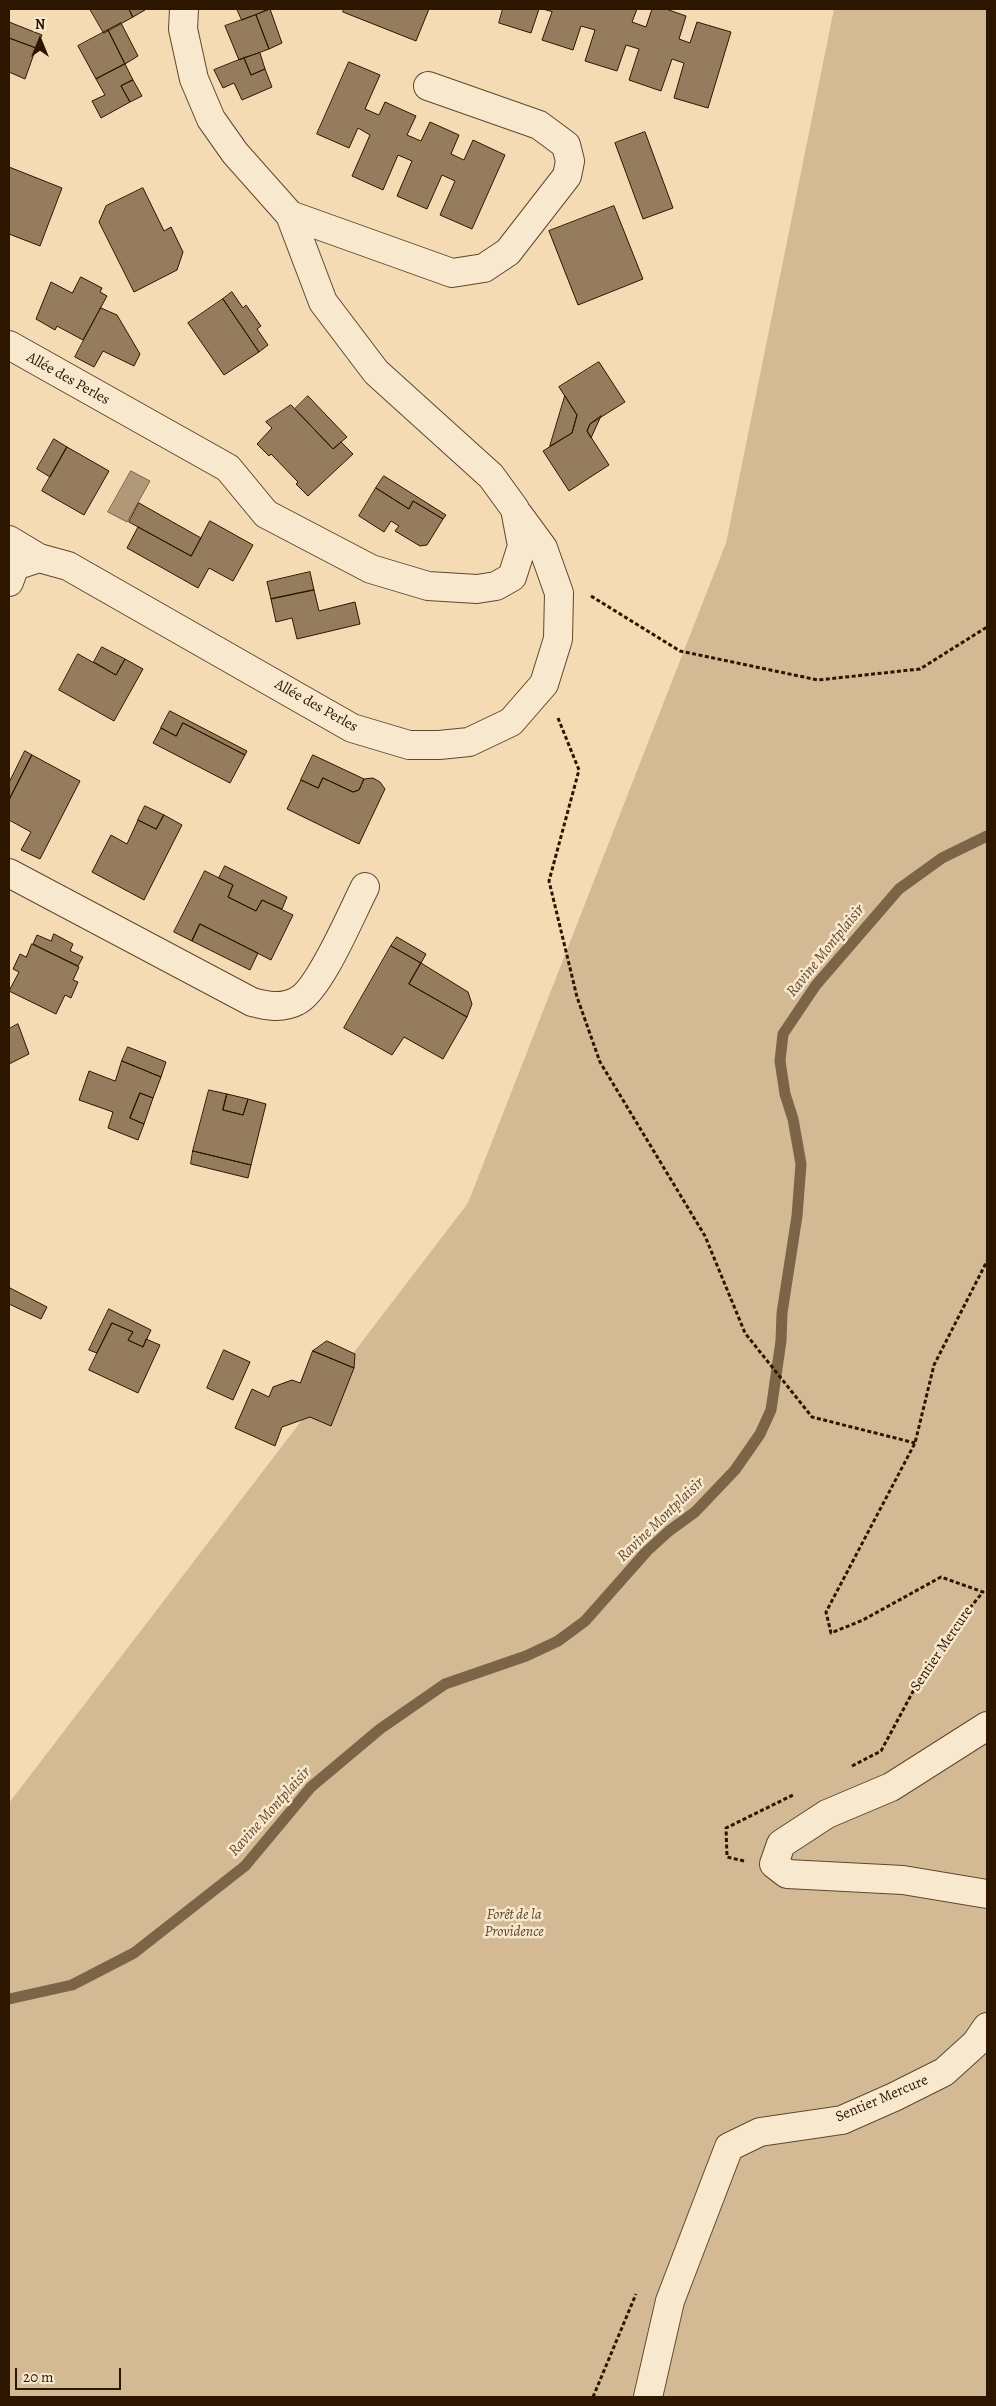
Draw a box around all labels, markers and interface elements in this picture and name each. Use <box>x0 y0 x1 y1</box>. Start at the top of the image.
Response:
north arrow <box>15 15 65 65</box>
text: N <box>35 15 45 34</box>
street label: Allée des Perles <box>23 349 113 409</box>
street label: Allée des Perles <box>271 676 361 736</box>
water label: Ravine Montplaisir <box>783 901 869 1001</box>
water label: Ravine Montplaisir <box>614 1474 708 1566</box>
street label: Sentier Mercure <box>907 1603 977 1695</box>
water label: Ravine Montplaisir <box>225 1763 315 1861</box>
park label: Forêt de la Providence <box>484 1906 544 1941</box>
street label: Sentier Mercure <box>833 2071 931 2127</box>
scale bar <box>18 2358 124 2390</box>
text: 20 m <box>23 2367 54 2387</box>

